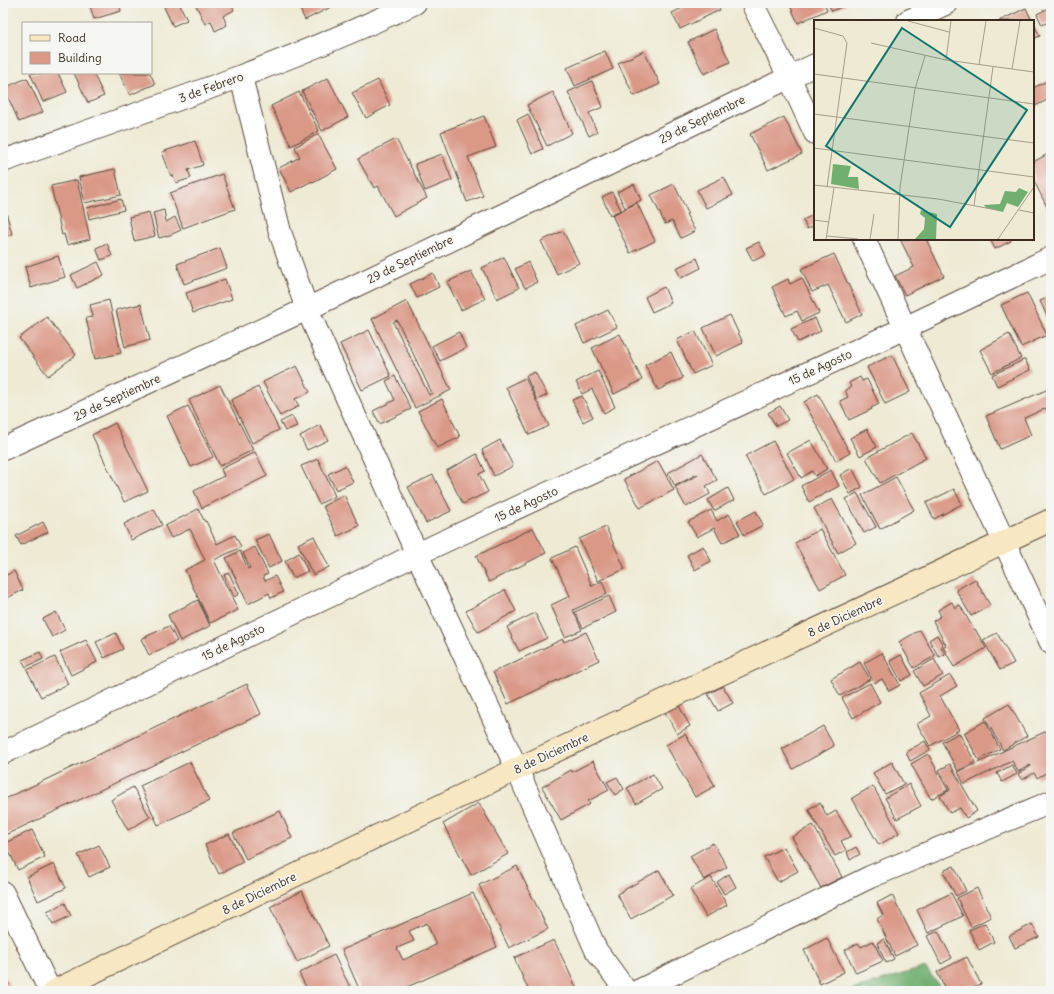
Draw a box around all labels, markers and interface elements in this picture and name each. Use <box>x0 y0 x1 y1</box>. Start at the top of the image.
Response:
inset map <box>814 20 1034 240</box>
legend <box>22 22 152 74</box>
text: Road <box>58 30 86 45</box>
text: Building <box>58 50 102 65</box>
street label: 3 de Febrero <box>177 68 246 106</box>
street label: 29 de Septiembre <box>657 92 747 146</box>
street label: 29 de Septiembre <box>365 232 455 286</box>
street label: 15 de Agosto <box>786 346 854 388</box>
street label: 29 de Septiembre <box>71 370 163 424</box>
street label: 15 de Agosto <box>492 483 560 525</box>
street label: 8 de Diciembre <box>805 592 885 640</box>
street label: 15 de Agosto <box>199 620 267 664</box>
street label: 8 de Diciembre <box>511 729 591 777</box>
street label: 8 de Diciembre <box>219 869 299 917</box>

